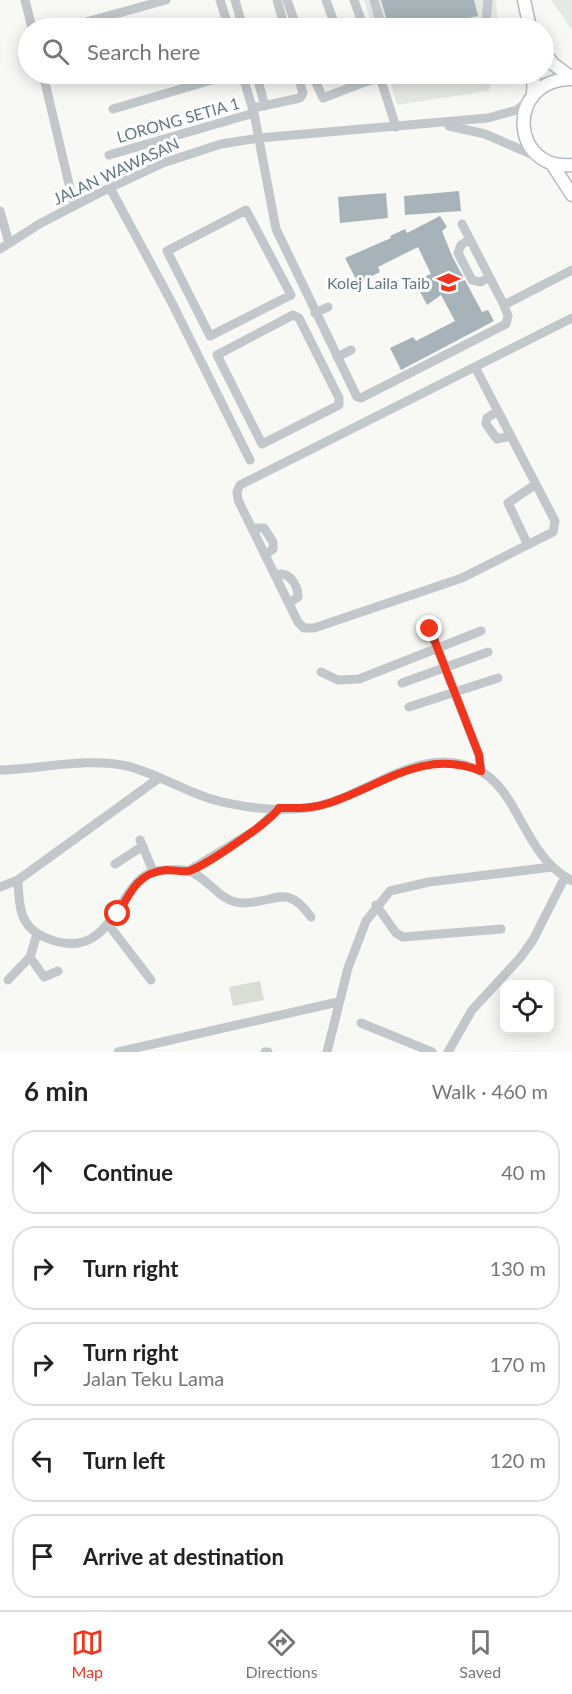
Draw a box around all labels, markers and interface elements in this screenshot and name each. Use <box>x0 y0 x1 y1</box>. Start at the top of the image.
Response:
search box <box>18 18 554 84</box>
icon: search <box>39 35 72 68</box>
text: Search here <box>87 38 200 65</box>
street label: LORONG SETIA 1 <box>114 93 241 146</box>
street label: JALAN WAWASAN <box>50 133 182 208</box>
school or university icon: Kolej Laila Taib <box>435 270 461 296</box>
place label: Kolej Laila Taib <box>327 273 430 292</box>
route end <box>416 615 442 641</box>
route start <box>104 900 130 926</box>
map controls <box>500 980 554 1034</box>
button: locate <box>500 980 554 1034</box>
text: 6 min <box>24 1075 88 1107</box>
text: Walk · 460 m <box>432 1079 548 1103</box>
icon: ahead <box>26 1156 59 1189</box>
text: Continue <box>83 1159 173 1186</box>
text: 40 m <box>501 1160 546 1184</box>
icon: right <box>26 1252 59 1285</box>
text: Turn right <box>83 1255 178 1282</box>
text: 130 m <box>490 1256 546 1280</box>
text: Turn right <box>83 1339 178 1366</box>
icon: right <box>26 1348 59 1381</box>
text: 170 m <box>490 1352 546 1376</box>
text: Jalan Teku Lama <box>83 1366 224 1390</box>
icon: left <box>26 1444 59 1477</box>
text: Turn left <box>83 1447 165 1474</box>
text: 120 m <box>490 1448 546 1472</box>
icon: arrive <box>26 1540 59 1573</box>
text: Arrive at destination <box>83 1543 284 1570</box>
tab: Map <box>71 1626 104 1681</box>
tab: Directions <box>245 1626 318 1681</box>
tab: Saved <box>459 1626 501 1681</box>

